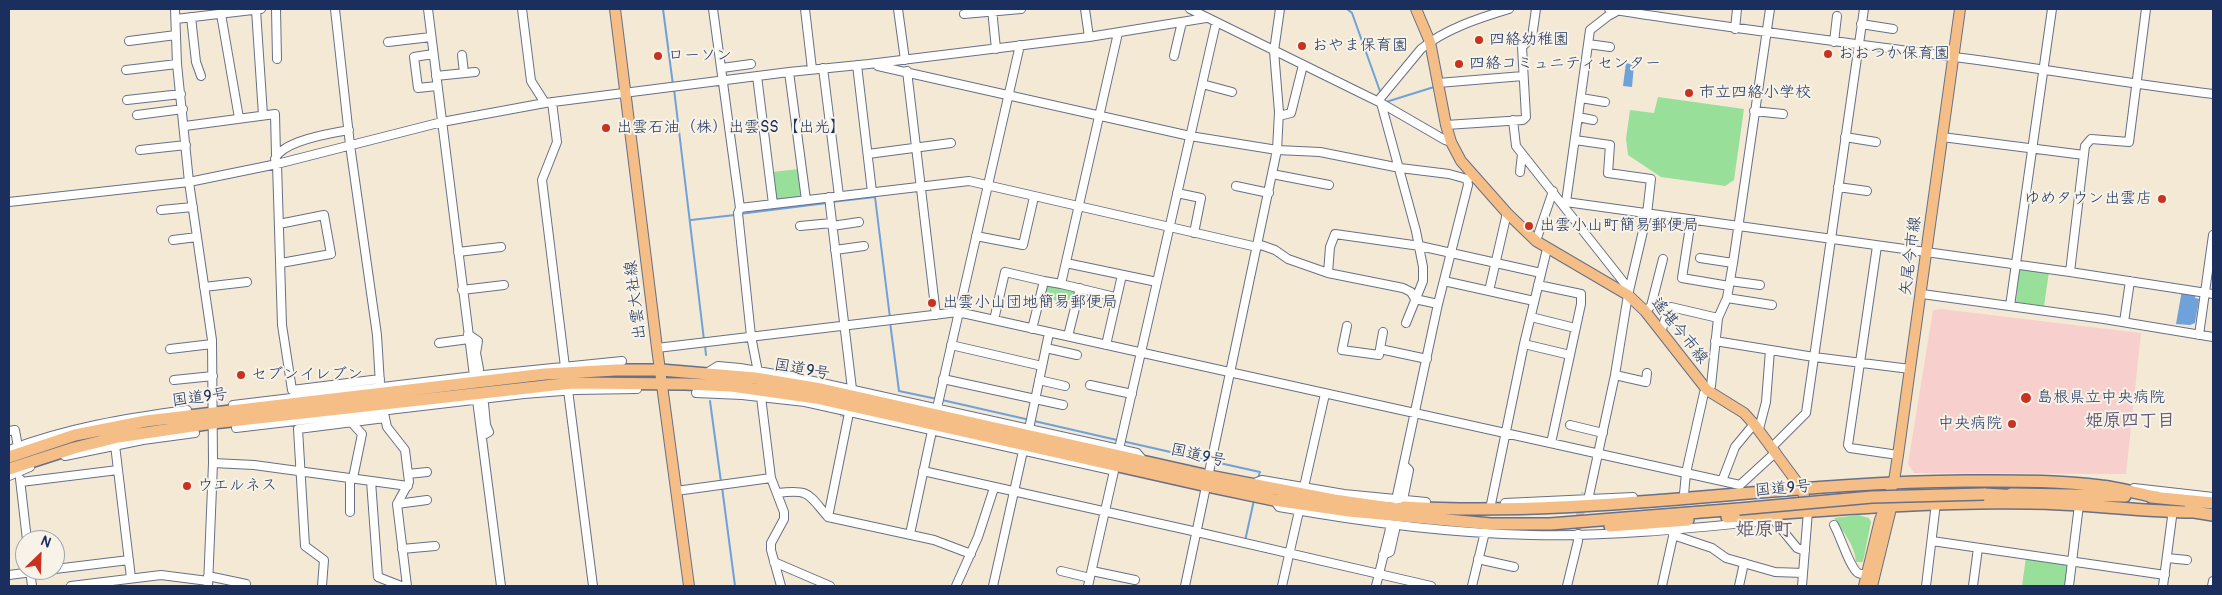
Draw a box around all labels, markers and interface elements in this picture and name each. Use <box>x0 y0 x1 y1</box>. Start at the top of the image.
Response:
place label: 四絡幼稚園 <box>1489 30 1569 50</box>
marker: 四絡幼稚園 <box>1473 34 1485 46</box>
place label: おやま保育園 <box>1312 36 1408 56</box>
marker: おやま保育園 <box>1296 40 1308 52</box>
place label: おおつか保育園 <box>1838 44 1950 64</box>
place label: ローソン <box>668 46 732 66</box>
marker: おおつか保育園 <box>1822 48 1834 60</box>
marker: ローソン <box>652 50 664 62</box>
place label: 四絡コミュニティセンター <box>1469 54 1661 74</box>
marker: 四絡コミュニティセンター <box>1453 58 1465 70</box>
place label: 市立四絡小学校 <box>1699 83 1811 103</box>
marker: 市立四絡小学校 <box>1683 87 1695 99</box>
place label: 出雲石油（株）出雲SS 【出光】 <box>616 118 846 138</box>
marker: 出雲石油（株）出雲SS 【出光】 <box>600 122 612 134</box>
place label: ゆめタウン出雲店 <box>2024 189 2152 209</box>
marker: ゆめタウン出雲店 <box>2156 193 2168 205</box>
street label: 矢尾今市線 <box>1897 215 1925 297</box>
place label: 出雲小山町簡易郵便局 <box>1539 216 1699 236</box>
marker: 出雲小山町簡易郵便局 <box>1523 220 1535 232</box>
street label: 出雲大社線 <box>622 259 650 341</box>
place label: 出雲小山団地簡易郵便局 <box>942 293 1118 313</box>
street label: 遙堪今市線 <box>1646 294 1712 368</box>
marker: 出雲小山団地簡易郵便局 <box>926 297 938 309</box>
street label: 国道9号 <box>773 356 831 384</box>
place label: セブンイレブン <box>251 365 363 385</box>
marker: セブンイレブン <box>235 369 247 381</box>
street label: 国道9号 <box>171 385 229 411</box>
place label: 島根県立中央病院 <box>2037 388 2165 408</box>
marker: 島根県立中央病院 <box>2019 391 2033 405</box>
district label: 姫原四丁目 <box>2085 410 2175 432</box>
place label: 中央病院 <box>1938 414 2002 434</box>
marker: 中央病院 <box>2006 418 2018 430</box>
street label: 国道9号 <box>1168 440 1228 472</box>
place label: ウエルネス <box>197 476 277 496</box>
street label: 国道9号 <box>1754 477 1812 501</box>
marker: ウエルネス <box>181 480 193 492</box>
district label: 姫原町 <box>1736 519 1792 541</box>
north arrow <box>15 530 65 580</box>
text: N <box>38 532 54 551</box>

